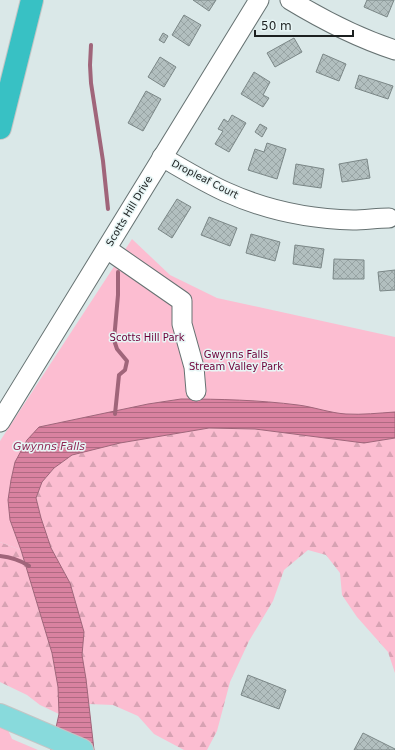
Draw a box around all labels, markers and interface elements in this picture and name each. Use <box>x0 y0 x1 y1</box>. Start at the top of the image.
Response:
scale bar <box>255 12 353 38</box>
text: 50 m <box>261 19 292 33</box>
street label: Dropleaf Court <box>170 157 240 201</box>
street label: Scotts Hill Drive <box>104 174 154 248</box>
park label: Scotts Hill Park <box>110 332 185 343</box>
park label: Gwynns Falls Stream Valley Park <box>189 349 283 372</box>
water label: Gwynns Falls <box>13 440 85 453</box>

